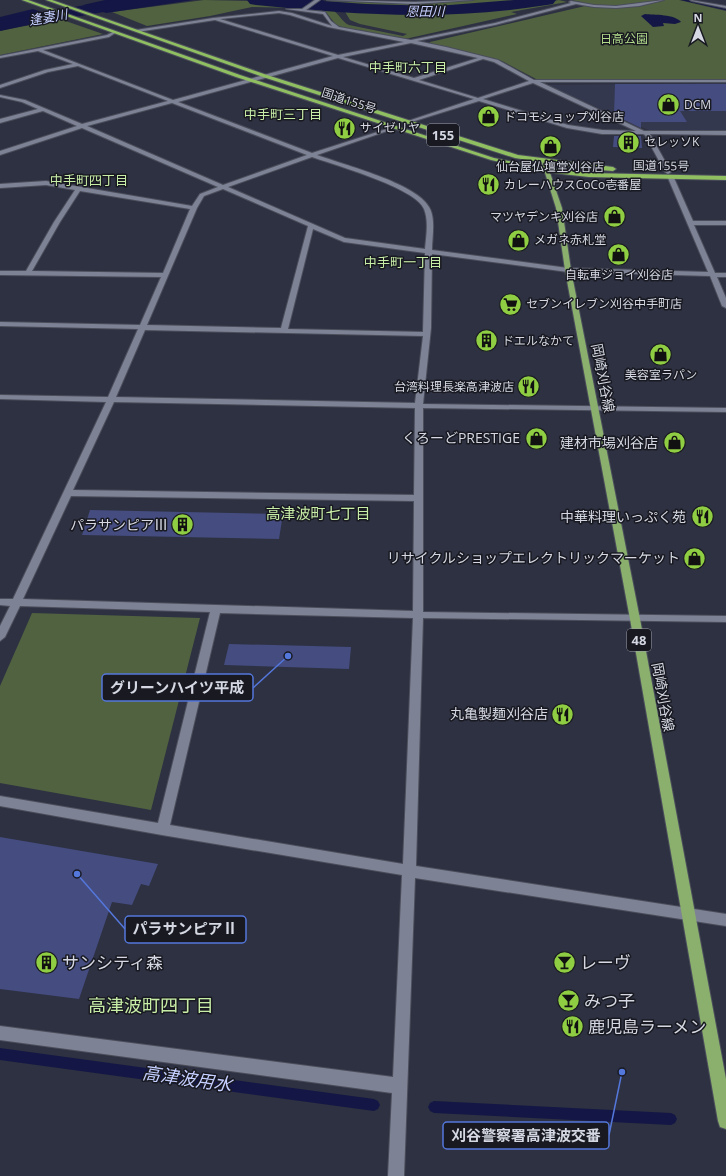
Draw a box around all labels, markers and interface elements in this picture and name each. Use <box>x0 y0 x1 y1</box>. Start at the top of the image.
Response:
water label: 恩田川 <box>405 2 446 20</box>
water label: 逢妻川 <box>27 4 71 29</box>
north arrow <box>678 8 718 48</box>
text: N <box>694 10 702 25</box>
park label: 日高公園 <box>600 30 648 47</box>
district label: 中手町六丁目 <box>369 58 447 76</box>
street label: 国道155号 <box>320 84 379 117</box>
shop icon: DCM <box>656 92 682 118</box>
place label: DCM <box>684 96 711 113</box>
shop icon: ドコモショップ刈谷店 <box>475 104 501 130</box>
district label: 中手町三丁目 <box>244 105 322 123</box>
place label: ドコモショップ刈谷店 <box>504 108 624 125</box>
restaurant icon: サイゼリヤ <box>331 115 357 141</box>
place label: サイゼリヤ <box>360 119 420 136</box>
road number: 155 <box>427 124 459 146</box>
building icon: セレッソK <box>615 129 641 155</box>
shop icon: 仙台屋仏壇堂刈谷店 <box>537 133 563 159</box>
place label: セレッソK <box>644 133 700 150</box>
street label: 国道155号 <box>633 157 689 174</box>
place label: 仙台屋仏壇堂刈谷店 <box>496 158 604 175</box>
district label: 中手町四丁目 <box>50 171 128 189</box>
restaurant icon: カレーハウスCoCo壱番屋 <box>476 172 502 198</box>
place label: カレーハウスCoCo壱番屋 <box>504 176 641 193</box>
shop icon: マツヤデンキ刈谷店 <box>601 204 627 230</box>
place label: マツヤデンキ刈谷店 <box>490 208 598 225</box>
shop icon: メガネ赤札堂 <box>506 227 532 253</box>
place label: メガネ赤札堂 <box>534 231 606 248</box>
shop icon: 自転車ジョイ刈谷店 <box>606 241 632 267</box>
district label: 中手町一丁目 <box>364 253 442 271</box>
place label: 自転車ジョイ刈谷店 <box>565 266 673 283</box>
supermarket icon: セブンイレブン刈谷中手町店 <box>498 291 524 317</box>
place label: セブンイレブン刈谷中手町店 <box>526 295 682 312</box>
building icon: ドエルなかて <box>474 328 500 354</box>
place label: ドエルなかて <box>502 332 574 349</box>
shop icon: 美容室ラパン <box>648 341 674 367</box>
street label: 岡崎刈谷線 <box>587 342 619 414</box>
place label: 美容室ラパン <box>625 366 697 383</box>
restaurant icon: 台湾料理長楽高津波店 <box>516 374 542 400</box>
place label: 台湾料理長楽高津波店 <box>394 378 514 395</box>
shop icon: くろーどPRESTIGE <box>523 425 549 451</box>
place label: くろーどPRESTIGE <box>402 428 520 447</box>
shop icon: 建材市場刈谷店 <box>661 430 687 456</box>
place label: 建材市場刈谷店 <box>560 433 658 452</box>
district label: 高津波町七丁目 <box>265 503 371 523</box>
restaurant icon: 中華料理いっぷく苑 <box>689 504 715 530</box>
place label: 中華料理いっぷく苑 <box>560 507 686 526</box>
building icon: パラサンピアⅢ <box>170 512 196 538</box>
place label: パラサンピアⅢ <box>70 515 168 534</box>
shop icon: リサイクルショップエレクトリックマーケット <box>682 545 708 571</box>
place label: リサイクルショップエレクトリックマーケット <box>387 548 680 567</box>
road number: 48 <box>627 629 651 651</box>
street label: 岡崎刈谷線 <box>648 661 679 733</box>
callout: グリーンハイツ平成 <box>102 674 253 701</box>
text: グリーンハイツ平成 <box>110 677 244 697</box>
restaurant icon: 丸亀製麺刈谷店 <box>550 701 576 727</box>
place label: 丸亀製麺刈谷店 <box>450 704 548 723</box>
callout: パラサンピアⅡ <box>125 916 246 943</box>
text: パラサンピアⅡ <box>132 918 238 938</box>
building icon: サンシティ森 <box>33 950 59 976</box>
bar icon: レーヴ <box>551 950 577 976</box>
place label: サンシティ森 <box>62 951 163 974</box>
place label: レーヴ <box>580 951 631 974</box>
bar icon: みつ子 <box>555 988 581 1014</box>
place label: みつ子 <box>584 989 635 1012</box>
district label: 高津波町四丁目 <box>88 993 214 1017</box>
restaurant icon: 鹿児島ラーメン <box>560 1014 586 1040</box>
place label: 鹿児島ラーメン <box>588 1015 706 1038</box>
water label: 高津波用水 <box>141 1060 235 1096</box>
callout: 刈谷警察署高津波交番 <box>443 1122 609 1149</box>
text: 刈谷警察署高津波交番 <box>451 1125 601 1145</box>

